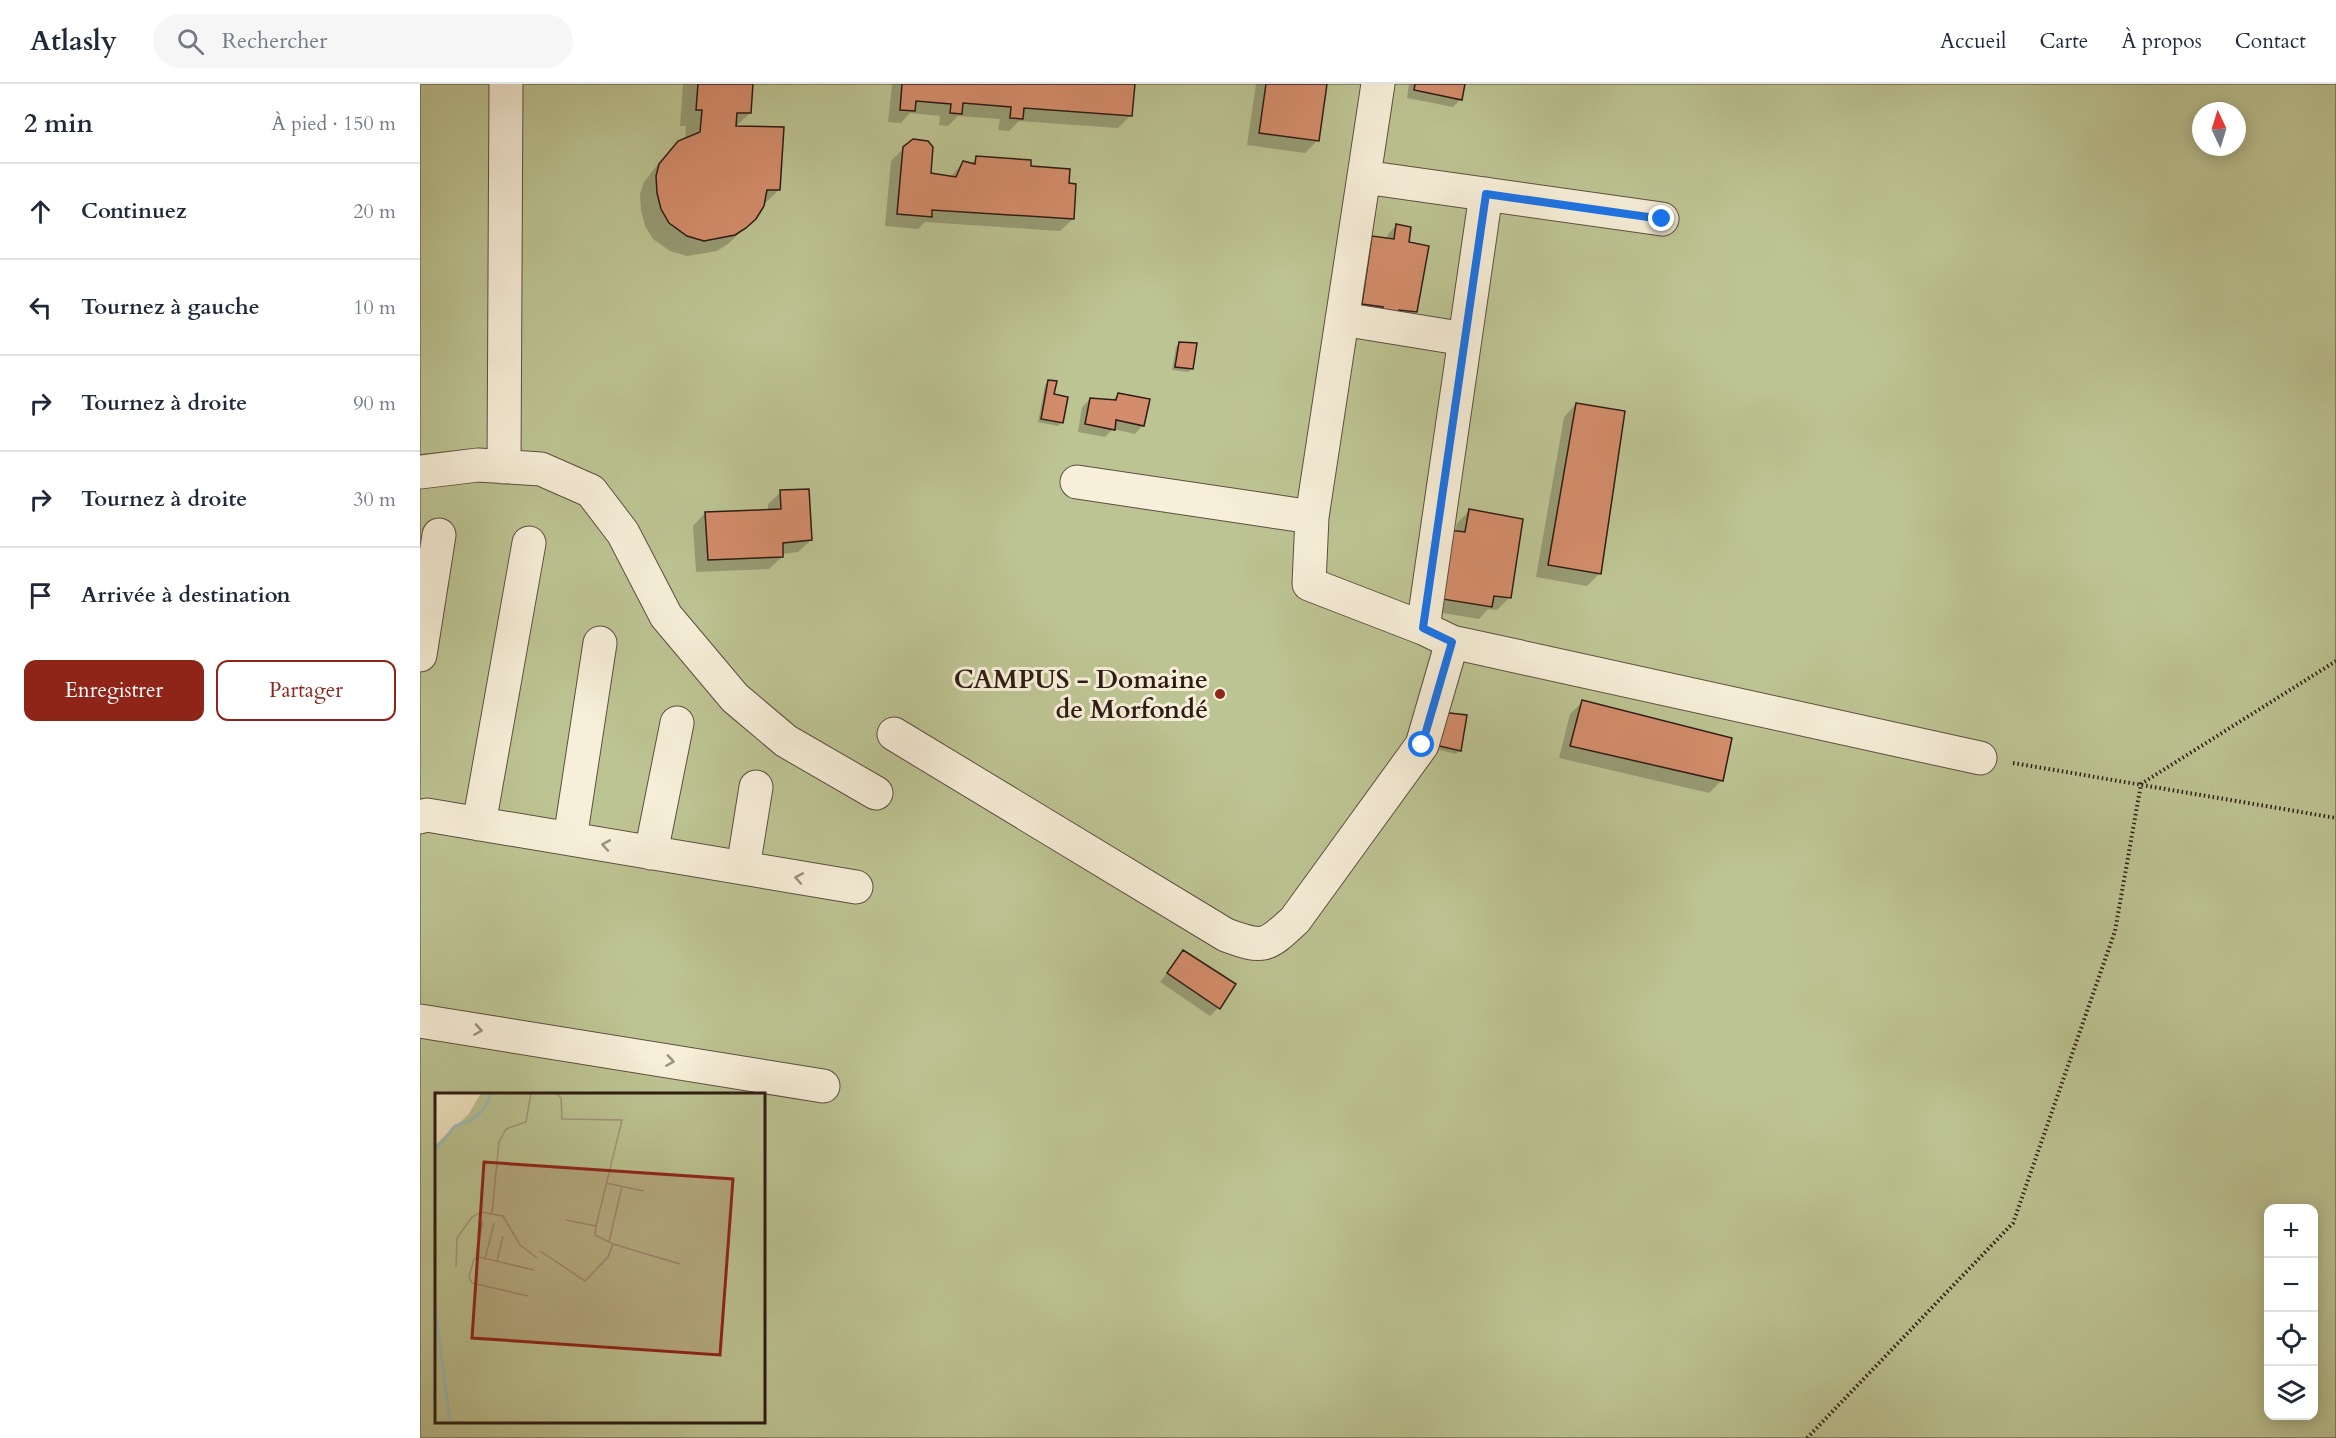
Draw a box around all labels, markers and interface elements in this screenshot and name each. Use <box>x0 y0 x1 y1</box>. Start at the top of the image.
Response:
search box <box>153 14 573 68</box>
text: Atlasly <box>30 22 117 60</box>
icon: search <box>174 25 207 58</box>
text: Rechercher <box>222 26 327 56</box>
text: Accueil <box>1940 27 2006 56</box>
text: Carte <box>2039 27 2088 56</box>
text: À propos <box>2121 27 2202 56</box>
text: Contact <box>2235 27 2306 56</box>
north arrow <box>2192 102 2246 156</box>
text: 2 min <box>24 106 93 141</box>
text: À pied · 150 m <box>272 110 396 137</box>
icon: ahead <box>24 195 57 228</box>
text: Continuez <box>81 196 187 226</box>
text: 20 m <box>353 198 396 225</box>
route end <box>1648 205 1674 231</box>
icon: left <box>24 291 57 324</box>
text: Tournez à gauche <box>81 292 260 322</box>
text: 10 m <box>353 294 396 321</box>
icon: right <box>24 387 57 420</box>
text: Tournez à droite <box>81 388 247 418</box>
text: 90 m <box>353 390 396 417</box>
icon: right <box>24 483 57 516</box>
text: Tournez à droite <box>81 484 247 514</box>
text: 30 m <box>353 486 396 513</box>
icon: arrive <box>24 579 57 612</box>
text: Arrivée à destination <box>81 580 291 610</box>
button: Enregistrer <box>24 660 204 721</box>
button: Partager <box>216 660 396 721</box>
place label: CAMPUS - Domaine de Morfondé <box>954 662 1208 727</box>
marker: CAMPUS - Domaine de Morfondé <box>1213 687 1227 701</box>
route start <box>1408 731 1434 757</box>
one-way arrow <box>602 840 611 852</box>
one-way arrow <box>794 872 803 884</box>
one-way arrow <box>473 1024 482 1036</box>
one-way arrow <box>665 1054 675 1067</box>
inset map <box>435 1093 765 1423</box>
map controls <box>2264 1204 2318 1420</box>
button: + <box>2264 1204 2318 1258</box>
button: − <box>2264 1258 2318 1312</box>
button: locate <box>2264 1312 2318 1366</box>
button: layers <box>2264 1366 2318 1420</box>

